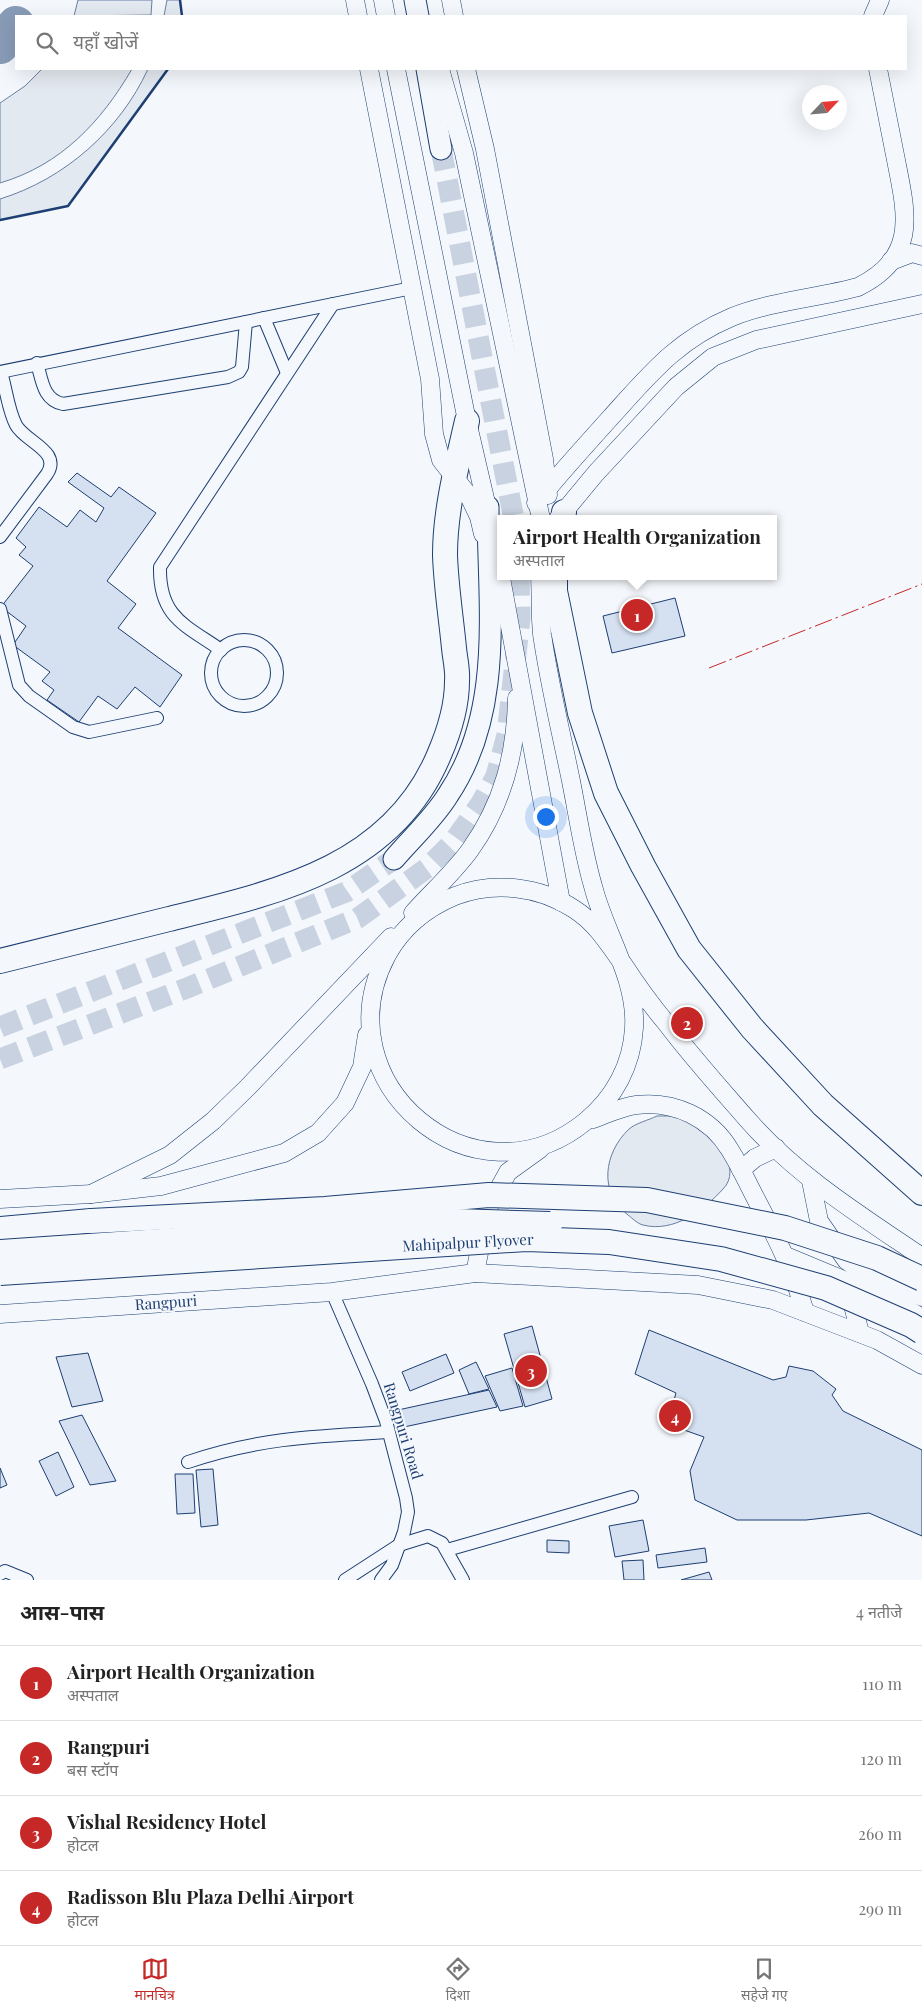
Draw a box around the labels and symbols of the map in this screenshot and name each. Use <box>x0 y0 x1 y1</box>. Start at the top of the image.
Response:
north arrow <box>802 85 847 130</box>
pin: 1 <box>621 596 653 634</box>
your location <box>533 804 559 830</box>
pin: 2 <box>671 1004 703 1042</box>
street label: Mahipalpur Flyover <box>402 1229 534 1255</box>
street label: Rangpuri <box>134 1290 198 1314</box>
pin: 3 <box>515 1352 547 1390</box>
street label: Rangpuri Road <box>380 1380 428 1482</box>
pin: 4 <box>659 1397 691 1435</box>

